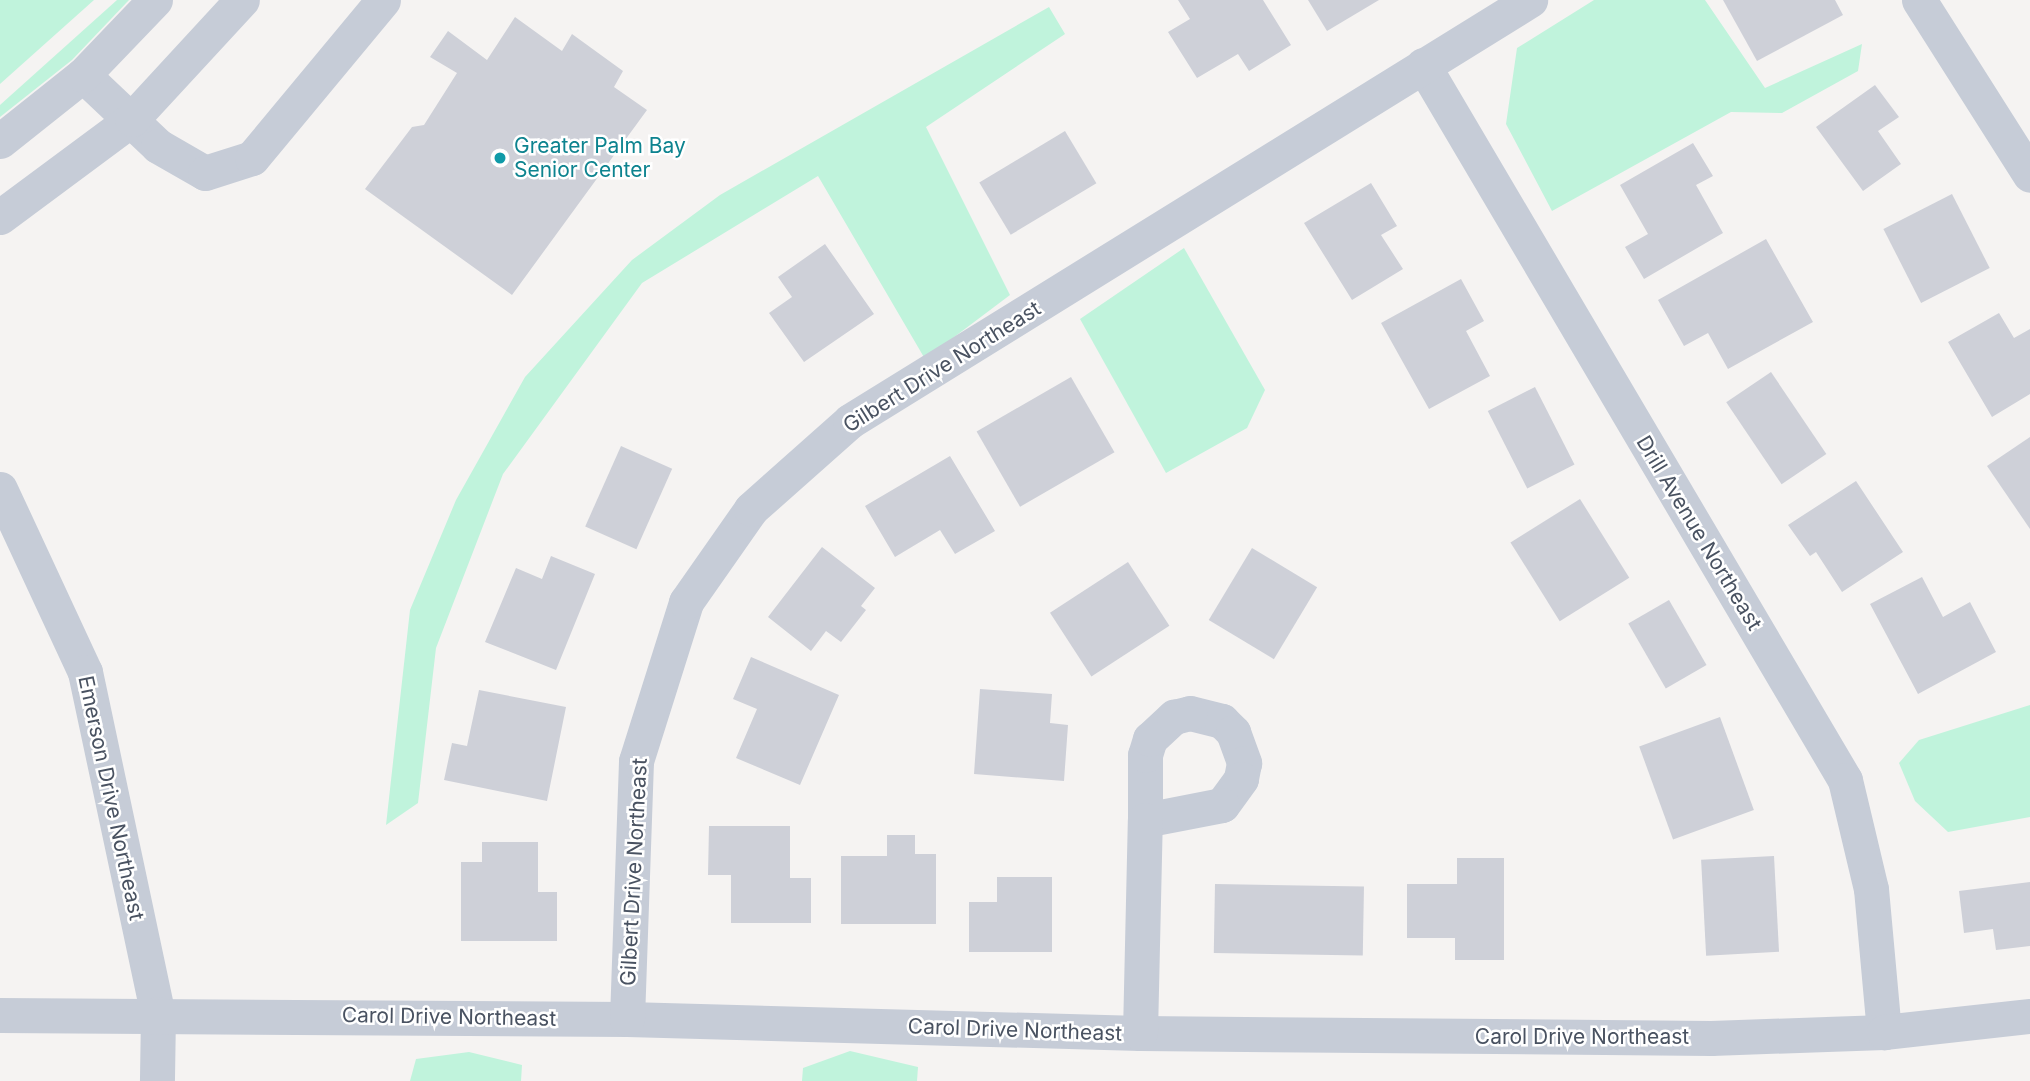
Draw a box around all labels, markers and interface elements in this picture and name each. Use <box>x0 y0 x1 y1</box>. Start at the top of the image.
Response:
place label: Greater Palm Bay Senior Center <box>514 133 686 183</box>
marker: Greater Palm Bay Senior Center <box>492 150 508 166</box>
street label: Gilbert Drive Northeast <box>839 296 1045 438</box>
street label: Drill Avenue Northeast <box>1631 431 1767 635</box>
street label: Emerson Drive Northeast <box>73 673 149 923</box>
street label: Gilbert Drive Northeast <box>615 757 653 987</box>
street label: Carol Drive Northeast <box>342 1003 556 1031</box>
street label: Carol Drive Northeast <box>907 1014 1123 1046</box>
street label: Carol Drive Northeast <box>1475 1024 1689 1050</box>

